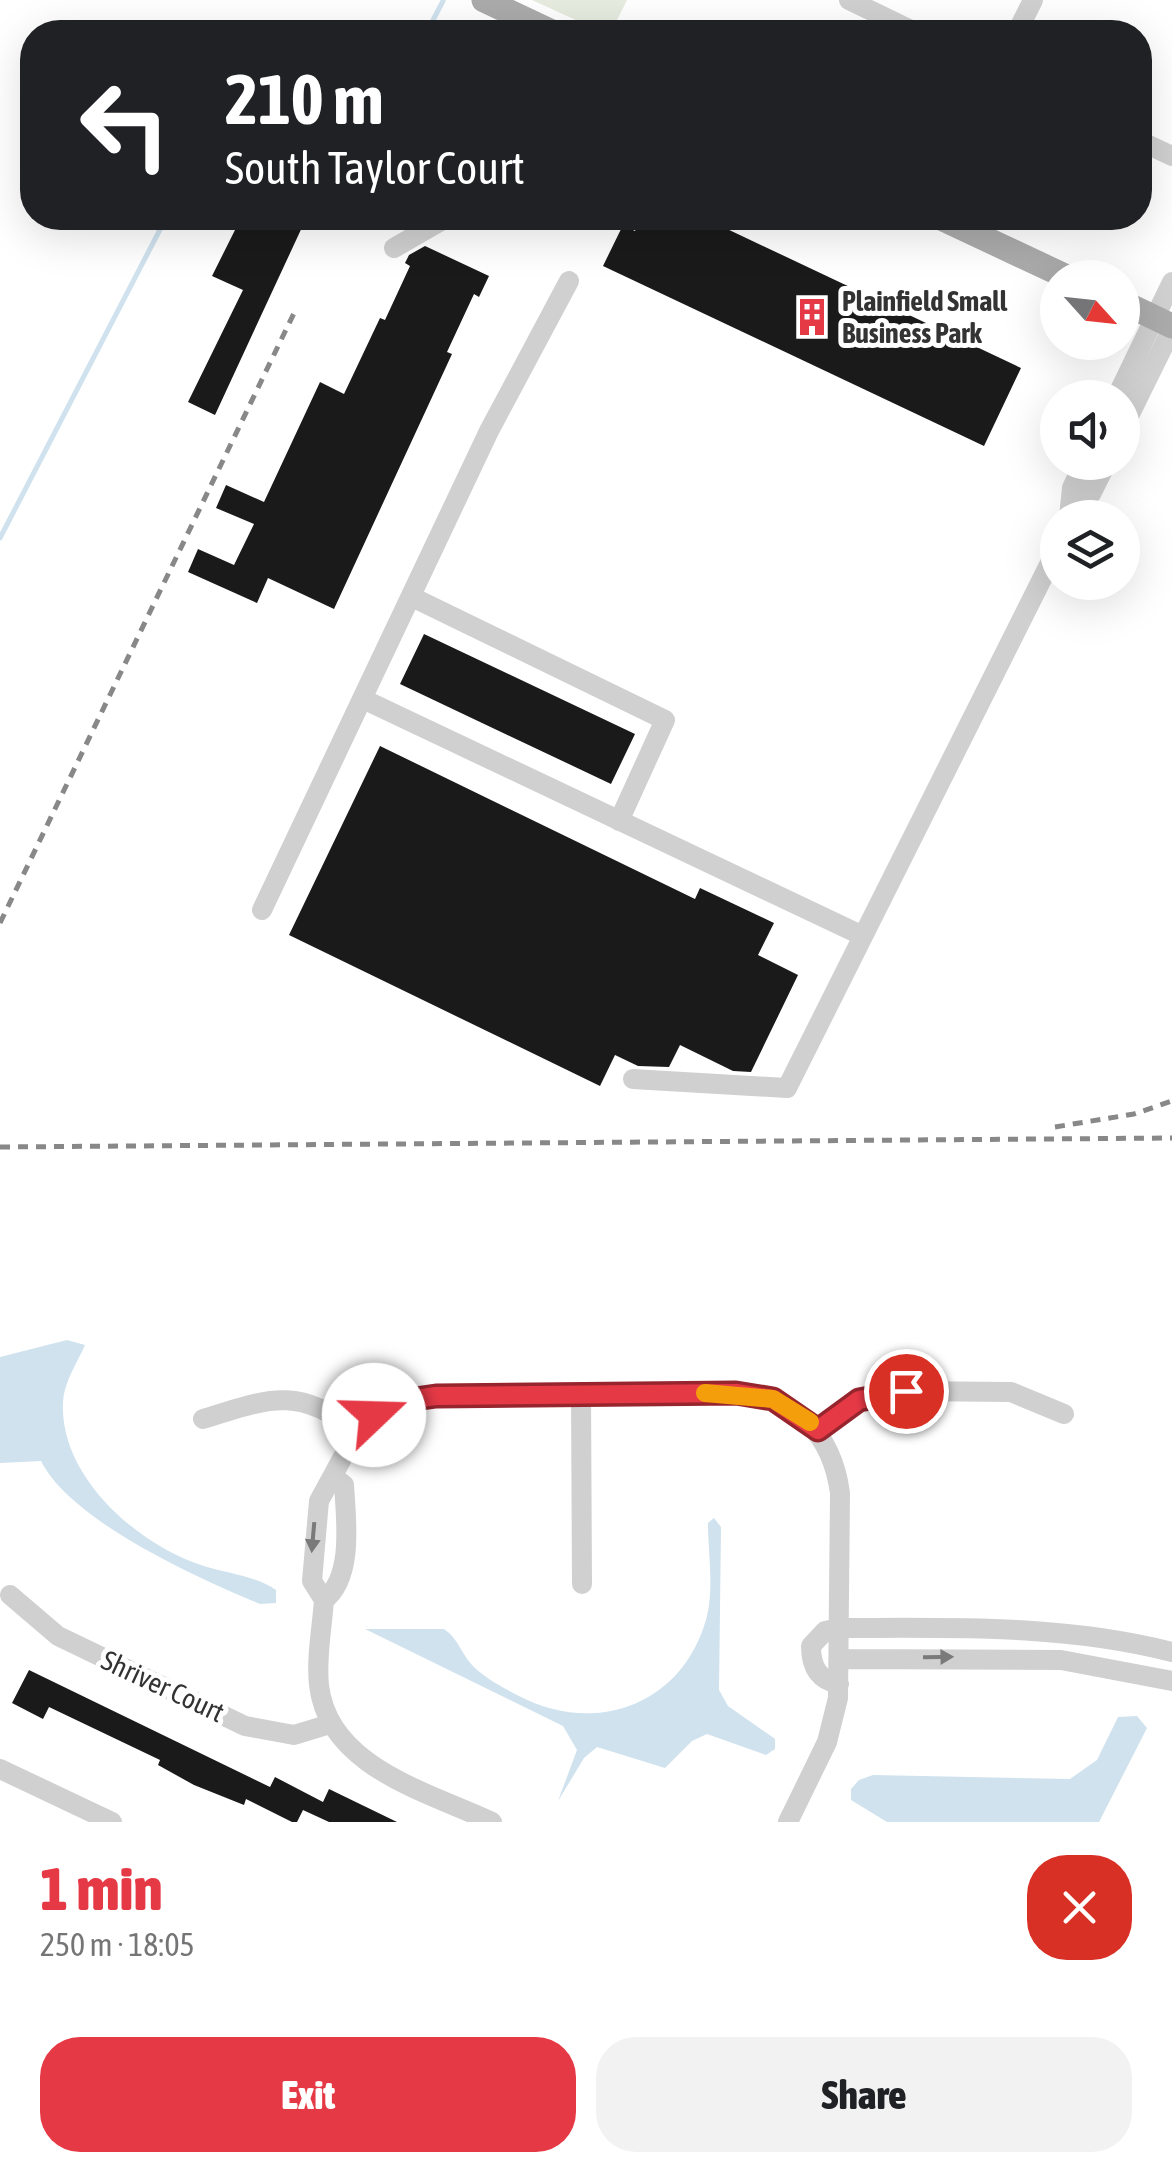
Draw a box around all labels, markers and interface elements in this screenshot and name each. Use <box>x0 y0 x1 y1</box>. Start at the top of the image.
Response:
text: 210 m <box>225 59 384 139</box>
icon: left <box>60 60 190 190</box>
text: South Taylor Court <box>225 142 525 194</box>
north arrow <box>1040 260 1140 360</box>
map controls <box>1040 260 1140 600</box>
place label: Plainfield Small Business Park <box>842 285 1008 349</box>
building icon: Plainfield Small Business Park <box>791 296 833 338</box>
button: sound <box>1040 380 1140 480</box>
button: layers <box>1040 500 1140 600</box>
pin <box>864 1349 949 1434</box>
position arrow <box>322 1363 426 1467</box>
icon: arrive <box>879 1364 934 1419</box>
one-way arrow <box>305 1522 321 1554</box>
street label: Shriver Court <box>97 1644 229 1728</box>
one-way arrow <box>922 1649 954 1665</box>
text: 1 min <box>40 1854 163 1923</box>
button: close <box>1027 1855 1132 1960</box>
text: 250 m · 18:05 <box>40 1926 195 1963</box>
button: Exit <box>40 2037 576 2152</box>
button: Share <box>596 2037 1132 2152</box>

